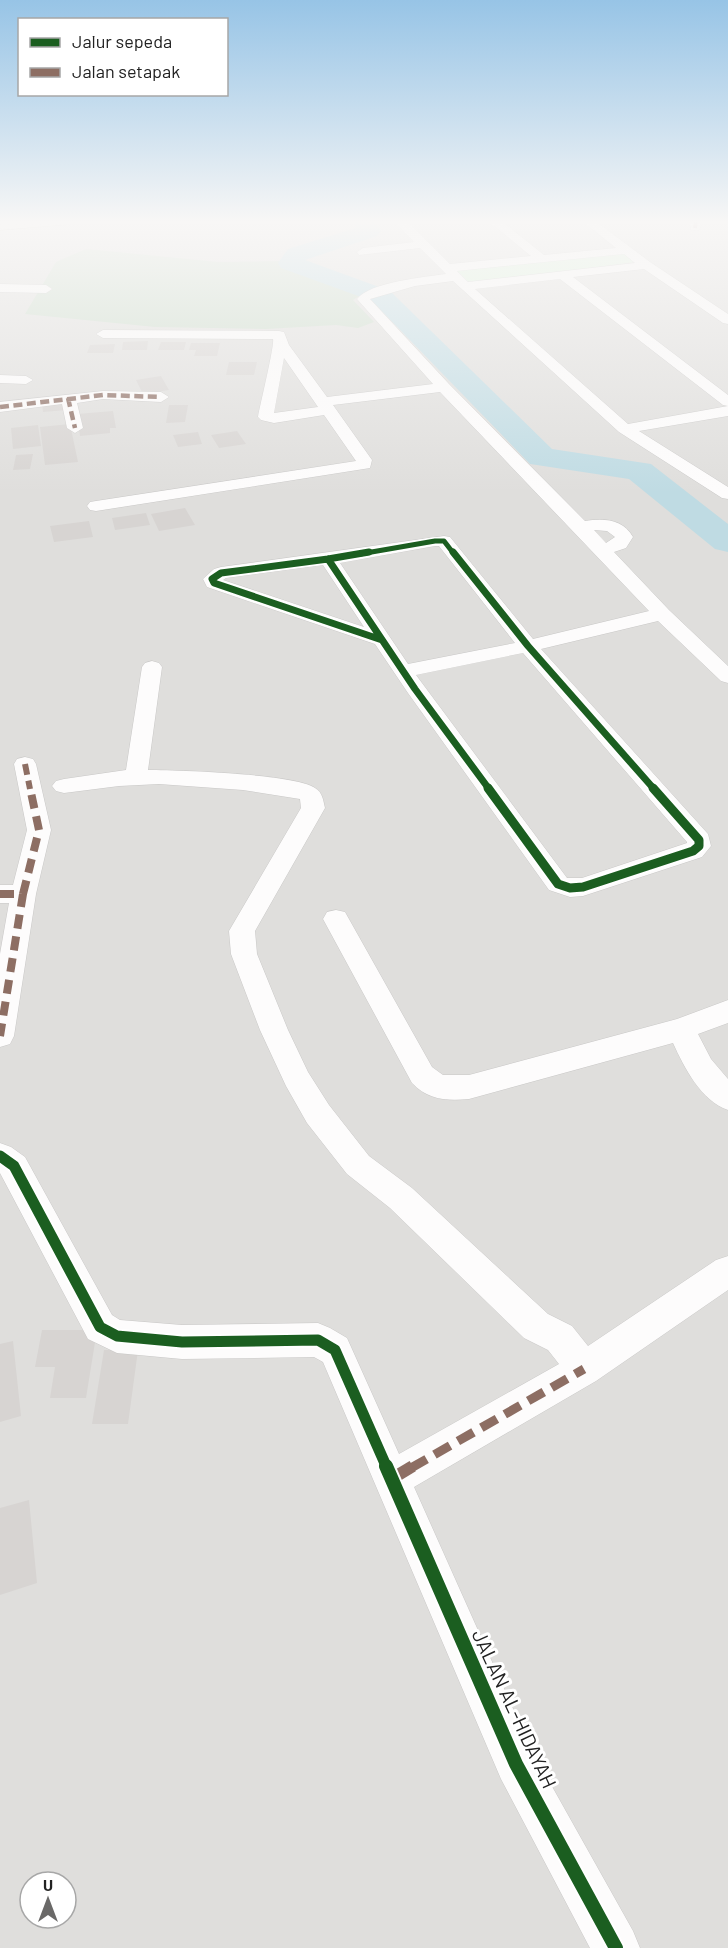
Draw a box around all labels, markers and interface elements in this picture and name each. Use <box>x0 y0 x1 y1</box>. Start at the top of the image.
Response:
legend <box>18 18 228 96</box>
text: Jalur sepeda <box>72 30 172 52</box>
text: Jalan setapak <box>72 60 180 82</box>
street label: JALAN AL-HIDAYAH <box>468 1625 562 1792</box>
north arrow <box>18 1870 78 1930</box>
text: U <box>43 1875 53 1894</box>

